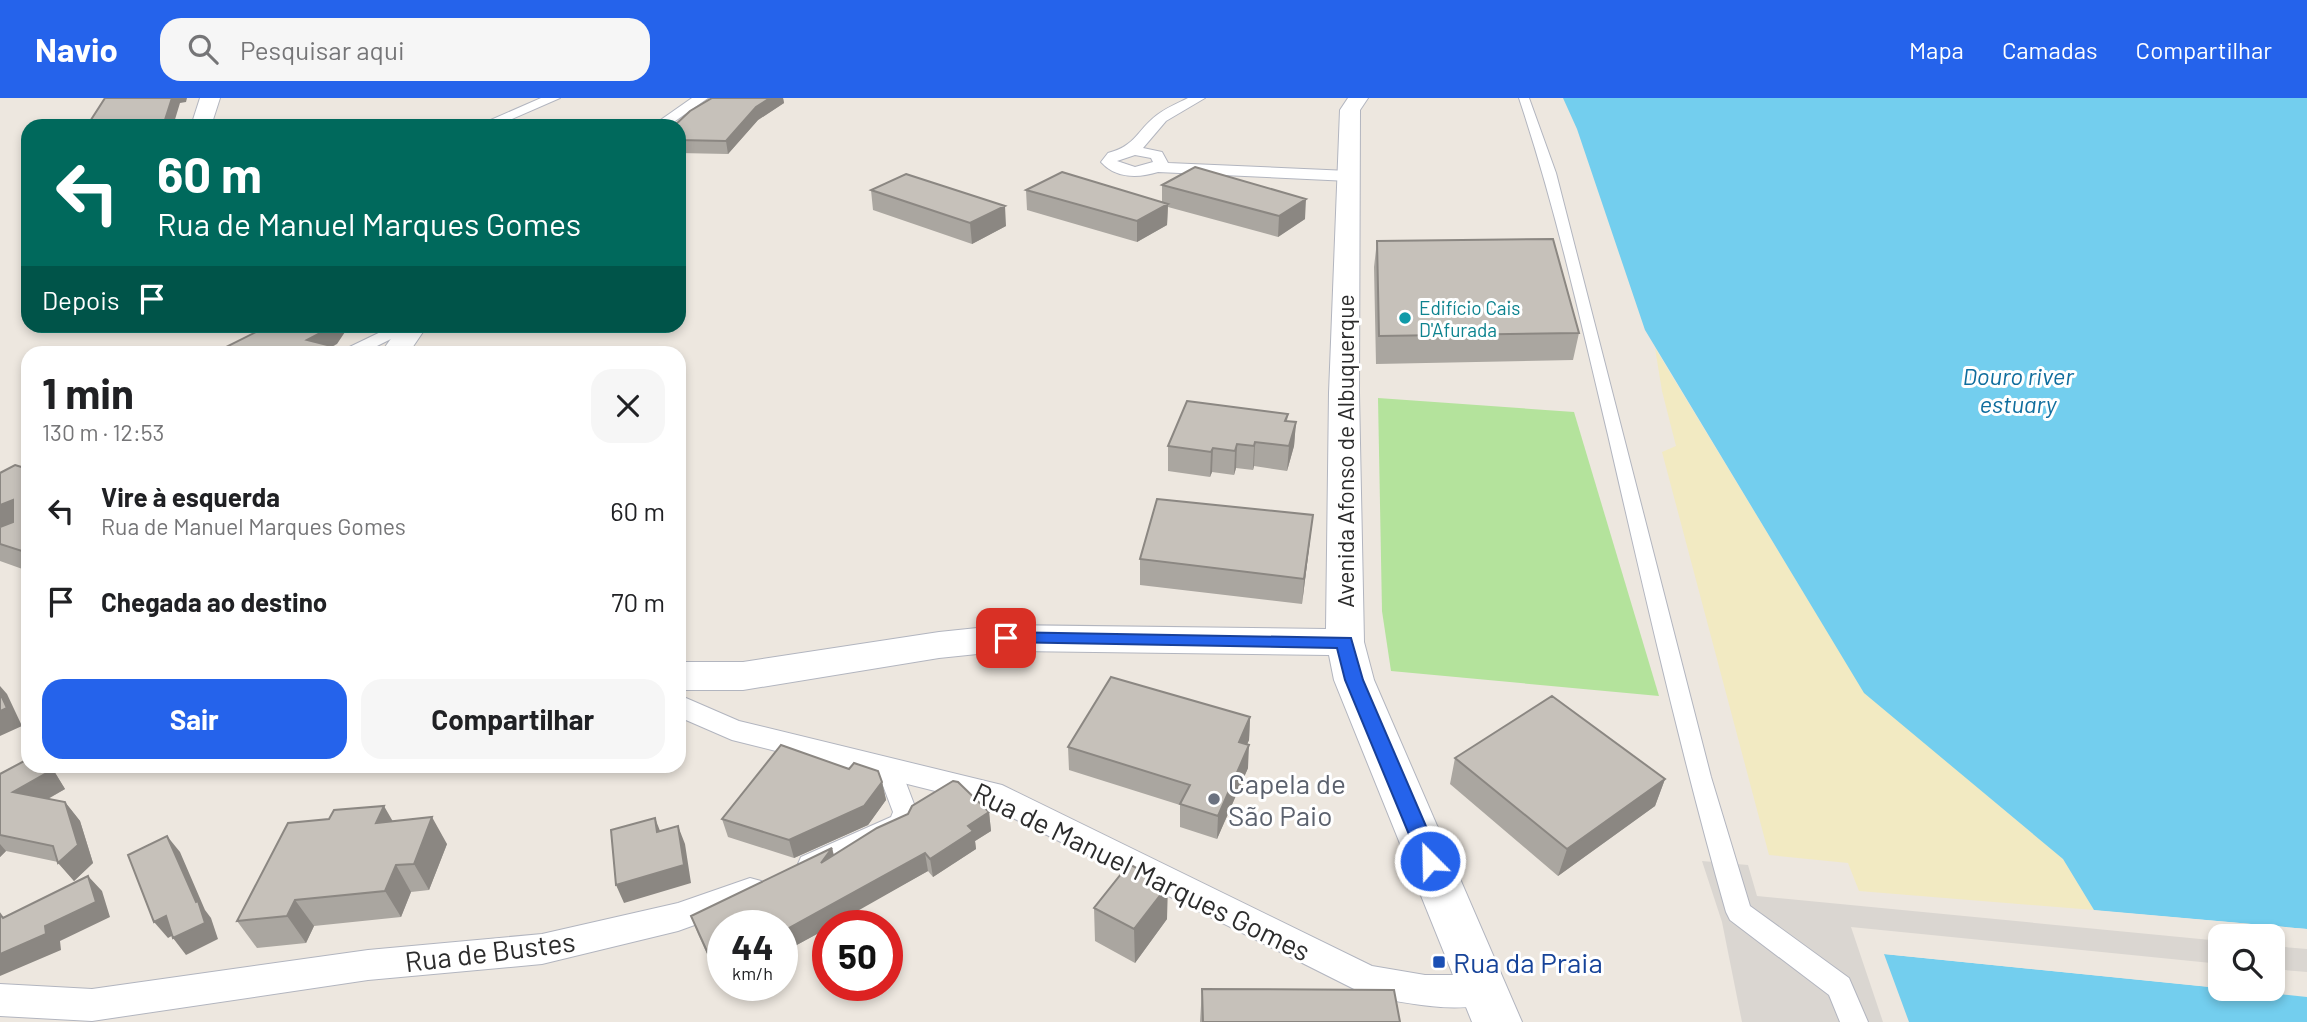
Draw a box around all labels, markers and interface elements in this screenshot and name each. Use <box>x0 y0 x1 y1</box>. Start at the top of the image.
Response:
search box <box>160 18 650 81</box>
text: Navio <box>35 29 118 69</box>
icon: search <box>184 30 222 68</box>
text: Pesquisar aqui <box>240 34 405 65</box>
text: Mapa <box>1909 35 1964 64</box>
text: Camadas <box>2002 35 2098 64</box>
text: Compartilhar <box>2136 35 2272 64</box>
text: 60 m <box>157 144 262 203</box>
icon: left <box>42 147 133 238</box>
text: Rua de Manuel Marques Gomes <box>157 204 581 242</box>
icon: arrive <box>133 280 171 318</box>
text: Depois <box>42 284 119 315</box>
street label: Avenida Afonso de Albuquerque <box>1331 294 1359 608</box>
place label: Edifício Cais D'Afurada <box>1419 296 1520 341</box>
marker: Edifício Cais D'Afurada <box>1397 310 1413 326</box>
water label: Douro river estuary <box>1962 361 2075 418</box>
text: 1 min <box>42 367 134 417</box>
button: close <box>591 369 665 443</box>
text: 130 m · 12:53 <box>42 418 164 446</box>
text: Vire à esquerda <box>101 481 280 512</box>
icon: left <box>42 492 80 530</box>
text: 60 m <box>610 495 665 526</box>
text: Rua de Manuel Marques Gomes <box>101 512 406 540</box>
icon: arrive <box>42 583 80 621</box>
text: Chegada ao destino <box>101 586 327 617</box>
text: 70 m <box>611 586 665 617</box>
pin <box>976 608 1036 668</box>
icon: arrive <box>987 619 1025 657</box>
button: Sair <box>42 679 347 759</box>
button: Compartilhar <box>361 679 665 759</box>
place label: Capela de São Paio <box>1228 766 1346 832</box>
street label: Rua de Manuel Marques Gomes <box>968 774 1316 968</box>
marker: Capela de São Paio <box>1206 791 1222 807</box>
position arrow <box>1393 824 1467 898</box>
speed limit sign: 50 <box>812 910 903 1001</box>
street label: Rua de Bustes <box>403 924 577 978</box>
map controls <box>2208 924 2285 1001</box>
button: search <box>2208 924 2285 1001</box>
text: 44 <box>731 925 774 967</box>
place label: Rua da Praia <box>1453 945 1603 979</box>
marker: Rua da Praia <box>1431 954 1447 970</box>
text: km/h <box>732 962 773 984</box>

